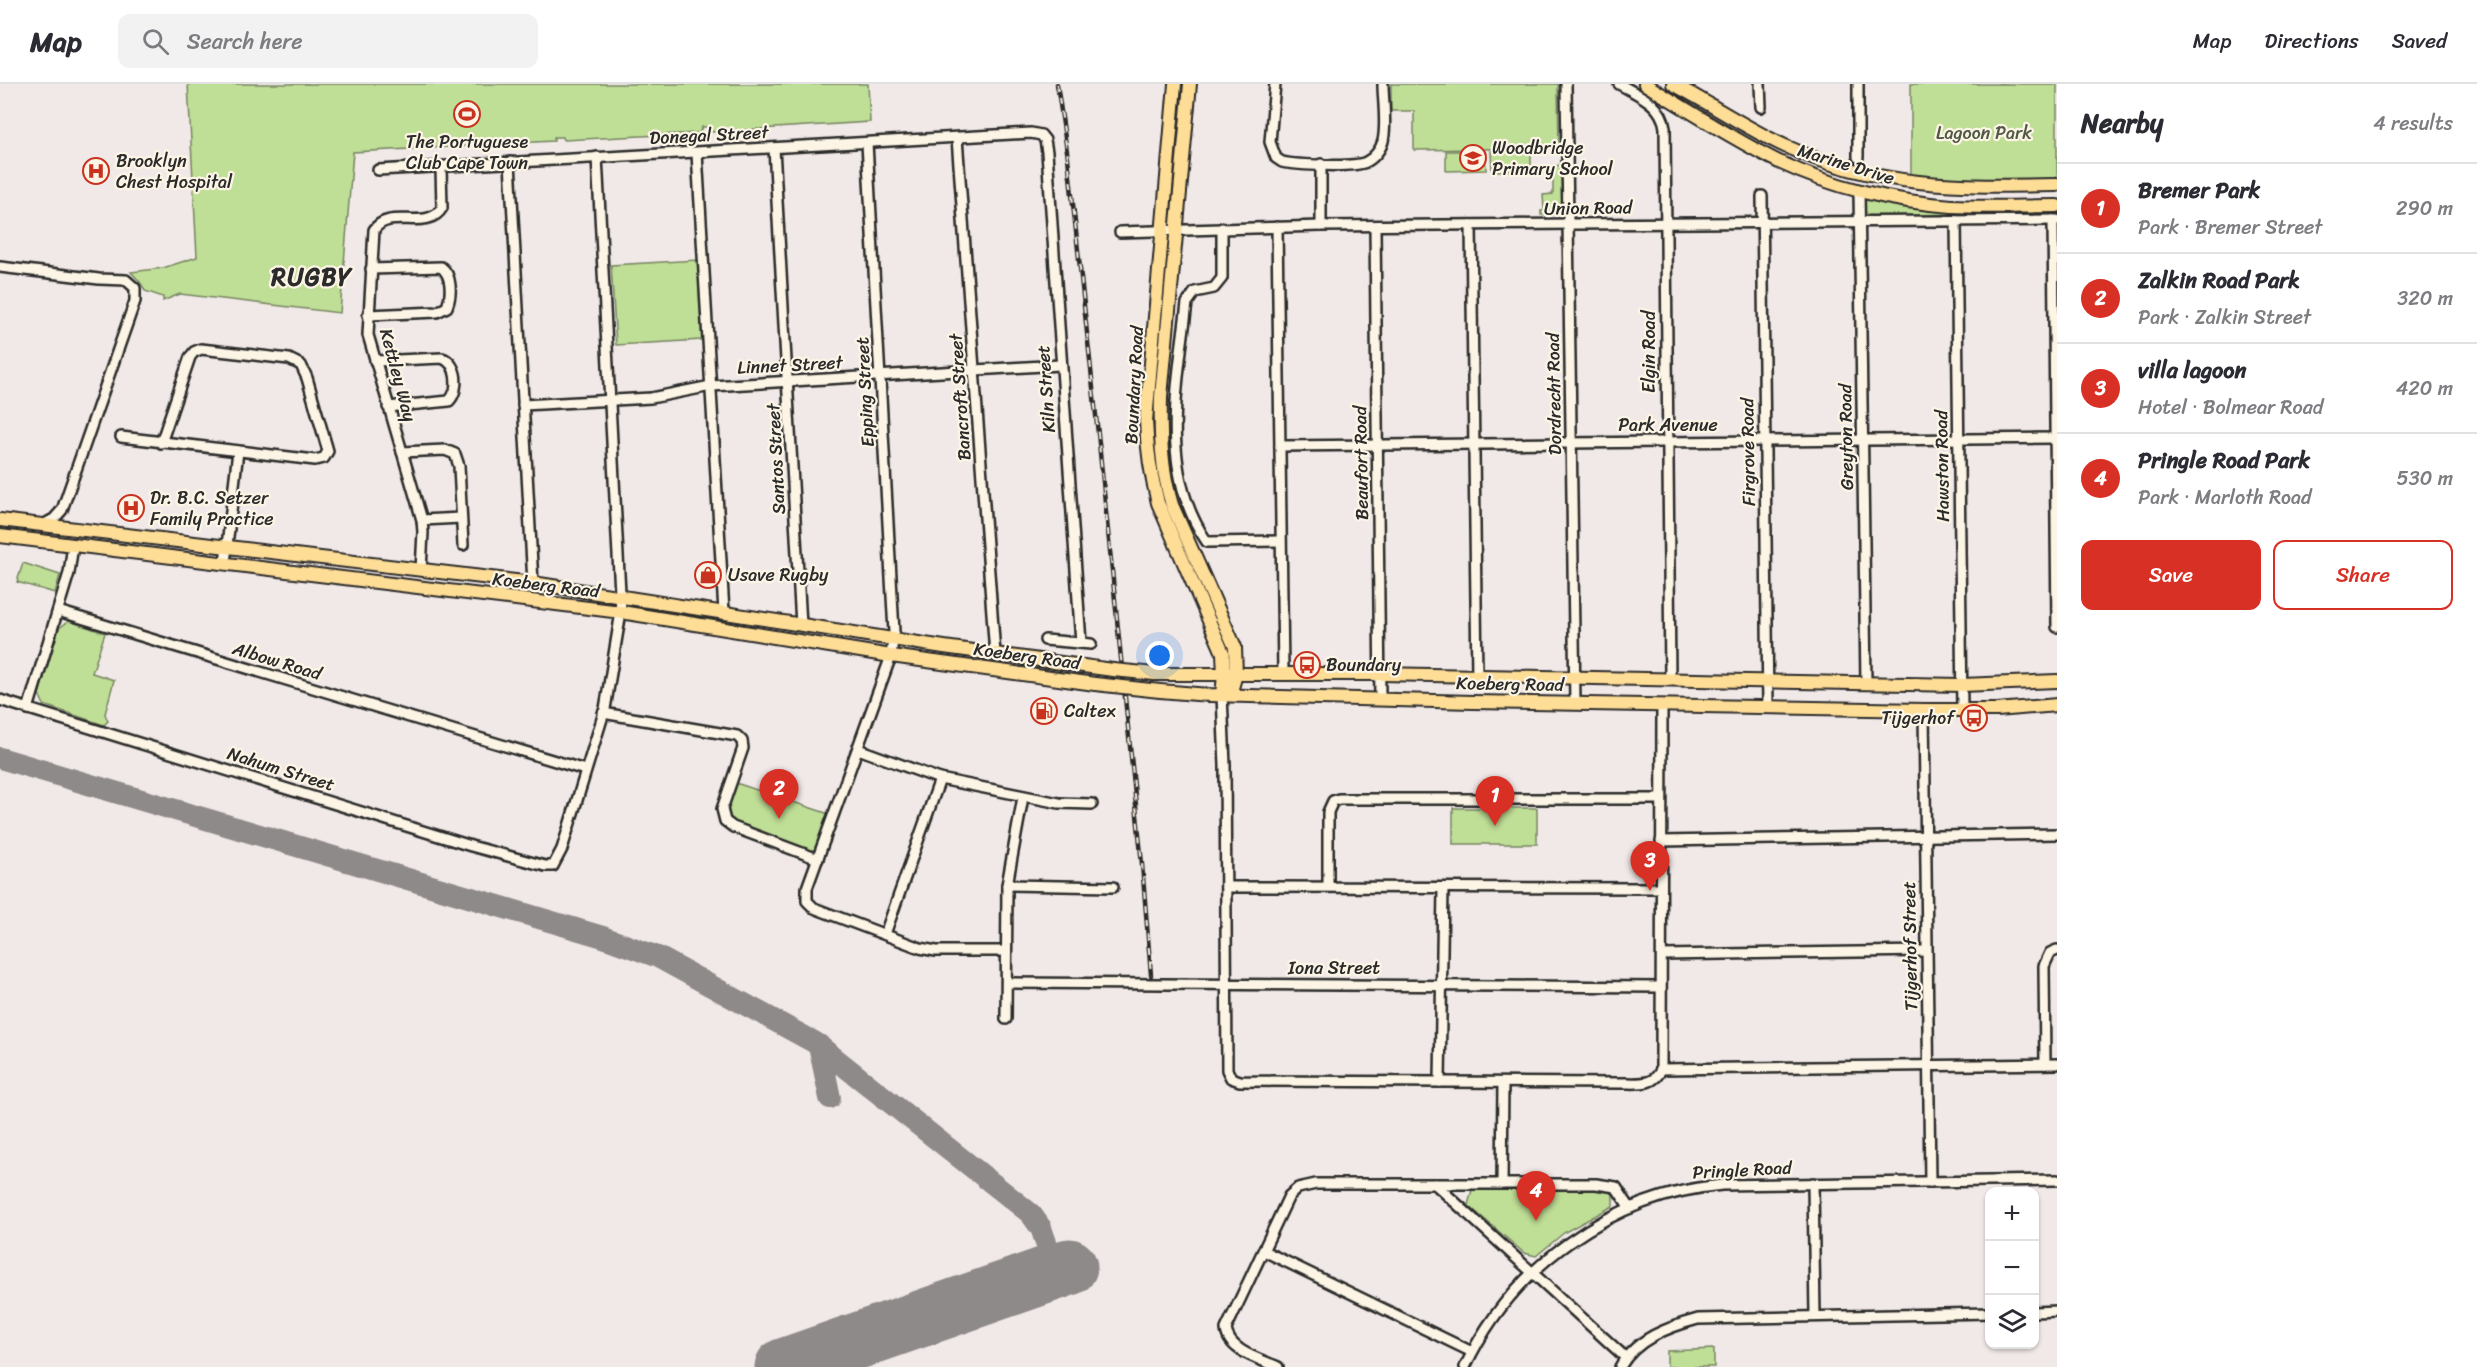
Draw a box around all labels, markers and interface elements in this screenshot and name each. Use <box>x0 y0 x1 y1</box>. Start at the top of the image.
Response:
search box <box>118 14 538 68</box>
text: Map <box>30 17 82 66</box>
text: Search here <box>187 22 303 61</box>
text: Map <box>2193 22 2231 60</box>
text: Directions <box>2264 22 2359 60</box>
text: Saved <box>2392 22 2447 60</box>
icon: search <box>139 25 172 58</box>
sports icon: The Portuguese Club Cape Town <box>452 99 482 129</box>
text: Nearby <box>2081 100 2163 146</box>
text: 4 results <box>2373 106 2453 141</box>
street label: Donegal Street <box>649 116 770 154</box>
park label: Lagoon Park <box>1936 117 2032 149</box>
place label: The Portuguese Club Cape Town <box>406 126 528 179</box>
place label: Woodbridge Primary School <box>1492 132 1614 185</box>
street label: Marine Drive <box>1794 134 1898 194</box>
school or university icon: Woodbridge Primary School <box>1458 143 1488 173</box>
place label: Brooklyn Chest Hospital <box>116 145 233 198</box>
hospital icon: Brooklyn Chest Hospital <box>81 156 111 186</box>
text: Bremer Park <box>2138 171 2260 210</box>
street label: Union Road <box>1543 191 1634 225</box>
text: 1 <box>2096 191 2105 226</box>
text: 290 m <box>2396 191 2453 226</box>
text: Park · Bremer Street <box>2138 210 2322 245</box>
district label: RUGBY <box>270 256 353 298</box>
text: Zalkin Road Park <box>2138 261 2300 300</box>
text: 2 <box>2095 281 2106 316</box>
text: 320 m <box>2397 281 2453 316</box>
text: Park · Zalkin Street <box>2138 300 2311 335</box>
street label: Elgin Road <box>1633 309 1665 393</box>
street label: Boundary Road <box>1115 324 1153 445</box>
street label: Kettley Way <box>370 325 426 426</box>
street label: Dordrecht Road <box>1537 331 1571 455</box>
street label: Bancroft Street <box>940 332 980 462</box>
street label: Epping Street <box>846 336 884 448</box>
street label: Kiln Street <box>1027 344 1065 434</box>
street label: Linnet Street <box>736 346 844 384</box>
text: villa lagoon <box>2138 351 2246 390</box>
text: 3 <box>2095 371 2106 406</box>
text: 420 m <box>2396 371 2453 406</box>
street label: Greyton Road <box>1829 382 1863 490</box>
text: Hotel · Bolmear Road <box>2138 390 2323 425</box>
street label: Firgrove Road <box>1731 396 1765 506</box>
street label: Santos Street <box>757 402 795 515</box>
street label: Beaufort Road <box>1344 404 1378 520</box>
street label: Hawston Road <box>1925 408 1959 522</box>
street label: Park Avenue <box>1618 409 1718 441</box>
text: Pringle Road Park <box>2138 441 2310 480</box>
text: 4 <box>2094 461 2107 496</box>
text: 530 m <box>2397 461 2453 496</box>
text: Park · Marloth Road <box>2138 480 2312 515</box>
place label: Dr. B.C. Setzer Family Practice <box>150 482 273 535</box>
hospital icon: Dr. B.C. Setzer Family Practice <box>116 493 146 523</box>
button: Save <box>2081 540 2261 610</box>
button: Share <box>2273 540 2453 610</box>
place label: Usave Rugby <box>728 559 829 591</box>
shop icon: Usave Rugby <box>693 560 723 590</box>
street label: Koeberg Road <box>491 563 603 608</box>
street label: Albow Road <box>228 632 327 690</box>
street label: Koeberg Road <box>971 633 1084 680</box>
your location <box>1145 641 1174 670</box>
place label: Boundary <box>1326 649 1402 681</box>
bus stop icon: Boundary <box>1292 650 1322 680</box>
street label: Koeberg Road <box>1456 667 1566 701</box>
place label: Caltex <box>1064 695 1117 727</box>
fuel station icon: Caltex <box>1029 696 1059 726</box>
place label: Tijgerhof <box>1881 702 1956 734</box>
bus stop icon: Tijgerhof <box>1959 703 1989 733</box>
street label: Nahum Street <box>223 737 339 801</box>
pin: 2 <box>760 770 798 819</box>
pin: 1 <box>1476 776 1514 826</box>
pin: 3 <box>1630 842 1670 891</box>
street label: Tijgerhof Street <box>1893 881 1927 1011</box>
street label: Iona Street <box>1287 952 1380 984</box>
street label: Pringle Road <box>1691 1151 1794 1189</box>
pin: 4 <box>1516 1172 1556 1221</box>
map controls <box>1985 1187 2039 1349</box>
button: + <box>1985 1187 2039 1241</box>
button: − <box>1985 1241 2039 1295</box>
button: layers <box>1985 1295 2039 1349</box>

